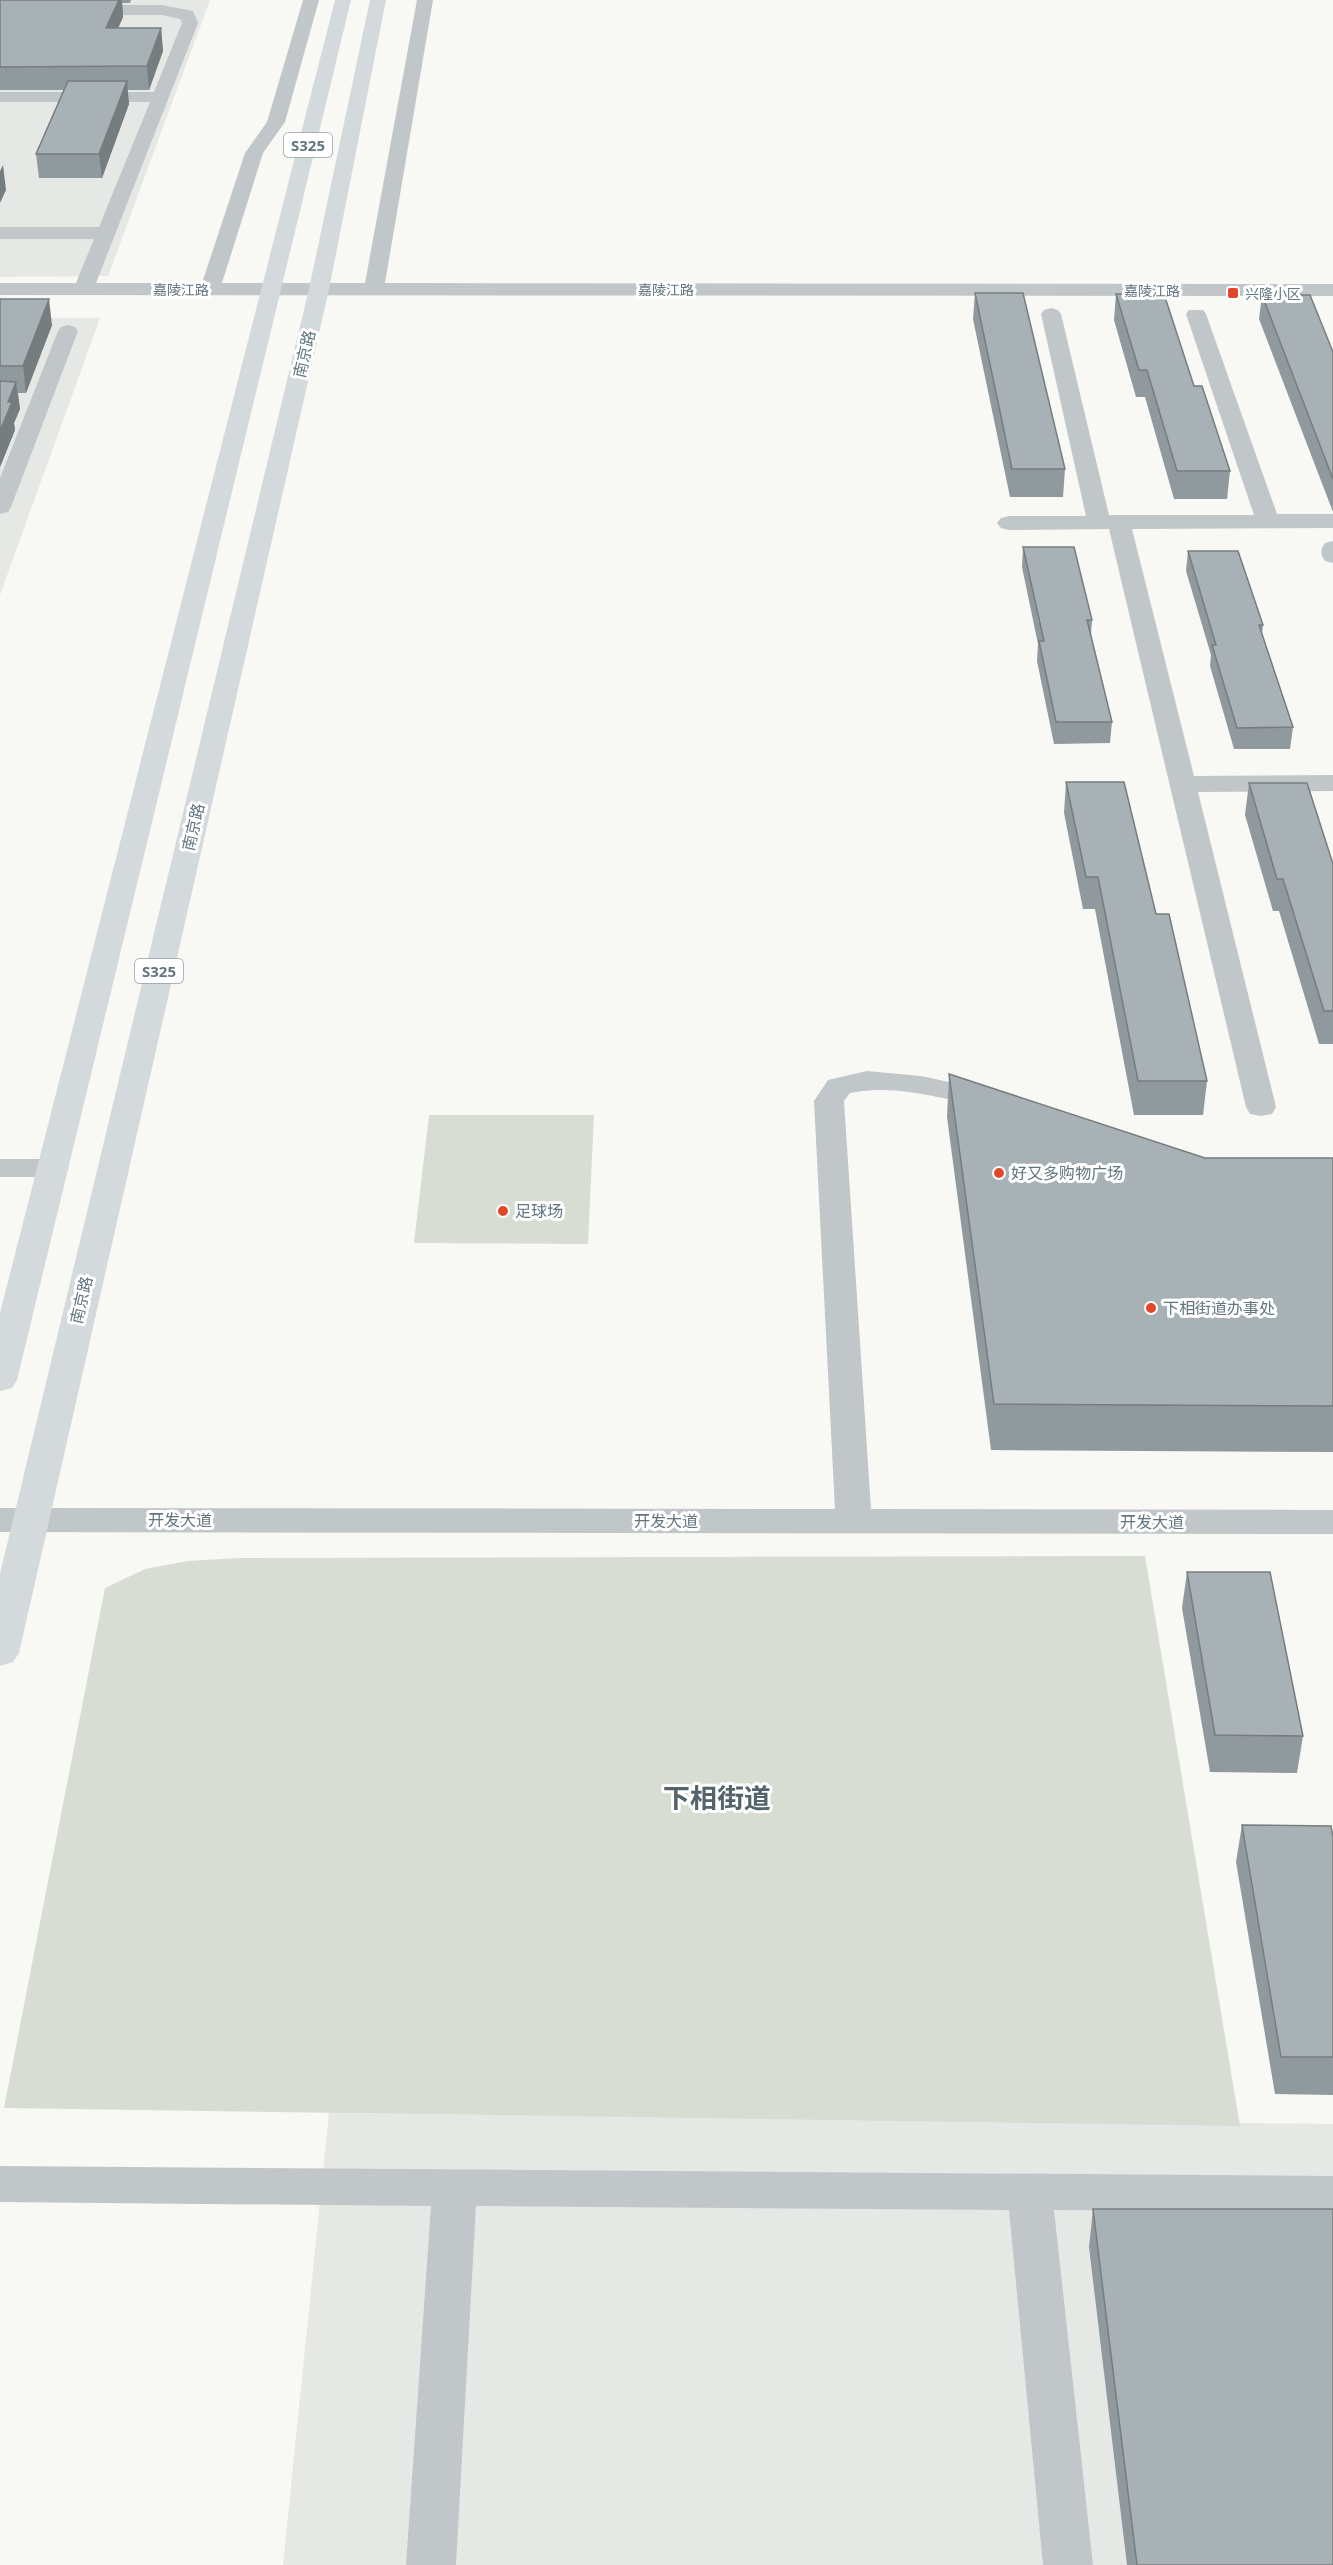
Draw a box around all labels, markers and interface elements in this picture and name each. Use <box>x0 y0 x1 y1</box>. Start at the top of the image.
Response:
road number: S325 <box>284 133 332 157</box>
street label: 嘉陵江路 <box>153 280 209 299</box>
street label: 嘉陵江路 <box>638 280 694 299</box>
street label: 嘉陵江路 <box>1124 281 1180 300</box>
place label: 兴隆小区 <box>1245 284 1301 303</box>
marker: 兴隆小区 <box>1226 286 1240 300</box>
street label: 南京路 <box>288 328 320 380</box>
street label: 南京路 <box>177 801 209 853</box>
road number: S325 <box>135 959 183 983</box>
place label: 好又多购物广场 <box>1011 1162 1123 1184</box>
marker: 好又多购物广场 <box>992 1166 1006 1180</box>
place label: 足球场 <box>515 1200 563 1222</box>
marker: 足球场 <box>496 1204 510 1218</box>
street label: 南京路 <box>65 1274 97 1326</box>
place label: 下相街道办事处 <box>1163 1297 1275 1319</box>
marker: 下相街道办事处 <box>1144 1301 1158 1315</box>
street label: 开发大道 <box>148 1509 212 1531</box>
street label: 开发大道 <box>634 1510 698 1532</box>
street label: 开发大道 <box>1120 1511 1184 1533</box>
district label: 下相街道 <box>663 1779 771 1816</box>

